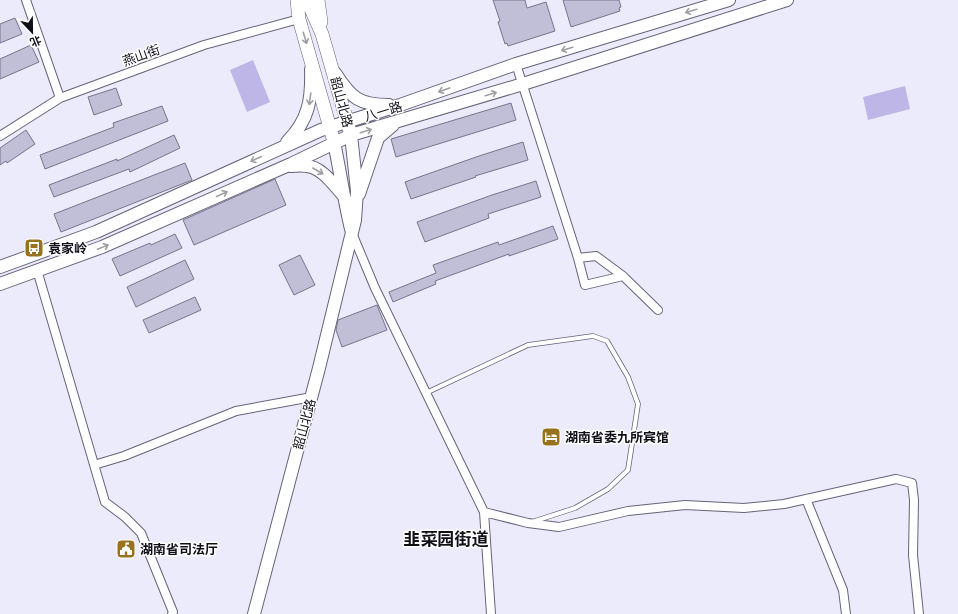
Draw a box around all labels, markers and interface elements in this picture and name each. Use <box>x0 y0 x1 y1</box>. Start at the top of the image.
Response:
one-way arrow <box>685 8 698 15</box>
north arrow <box>12 12 52 52</box>
one-way arrow <box>302 31 309 44</box>
text: 北 <box>28 33 44 51</box>
street label: 燕山街 <box>120 40 162 70</box>
one-way arrow <box>561 46 574 53</box>
street label: 韶山北路 <box>327 75 357 129</box>
one-way arrow <box>438 86 450 94</box>
one-way arrow <box>484 90 497 97</box>
one-way arrow <box>306 92 314 105</box>
street label: 八一路 <box>362 97 404 125</box>
one-way arrow <box>359 127 372 134</box>
one-way arrow <box>251 156 263 163</box>
one-way arrow <box>312 168 324 175</box>
one-way arrow <box>215 190 227 198</box>
bus stop icon: 袁家岭 <box>23 237 45 259</box>
place label: 袁家岭 <box>48 239 87 257</box>
one-way arrow <box>96 242 108 250</box>
street label: 韶山北路 <box>289 397 319 451</box>
hotel icon: 湖南省委九所宾馆 <box>540 426 562 448</box>
place label: 湖南省委九所宾馆 <box>565 428 669 446</box>
district label: 韭菜园街道 <box>404 527 489 550</box>
public building icon: 湖南省司法厅 <box>115 538 137 560</box>
place label: 湖南省司法厅 <box>140 540 218 558</box>

